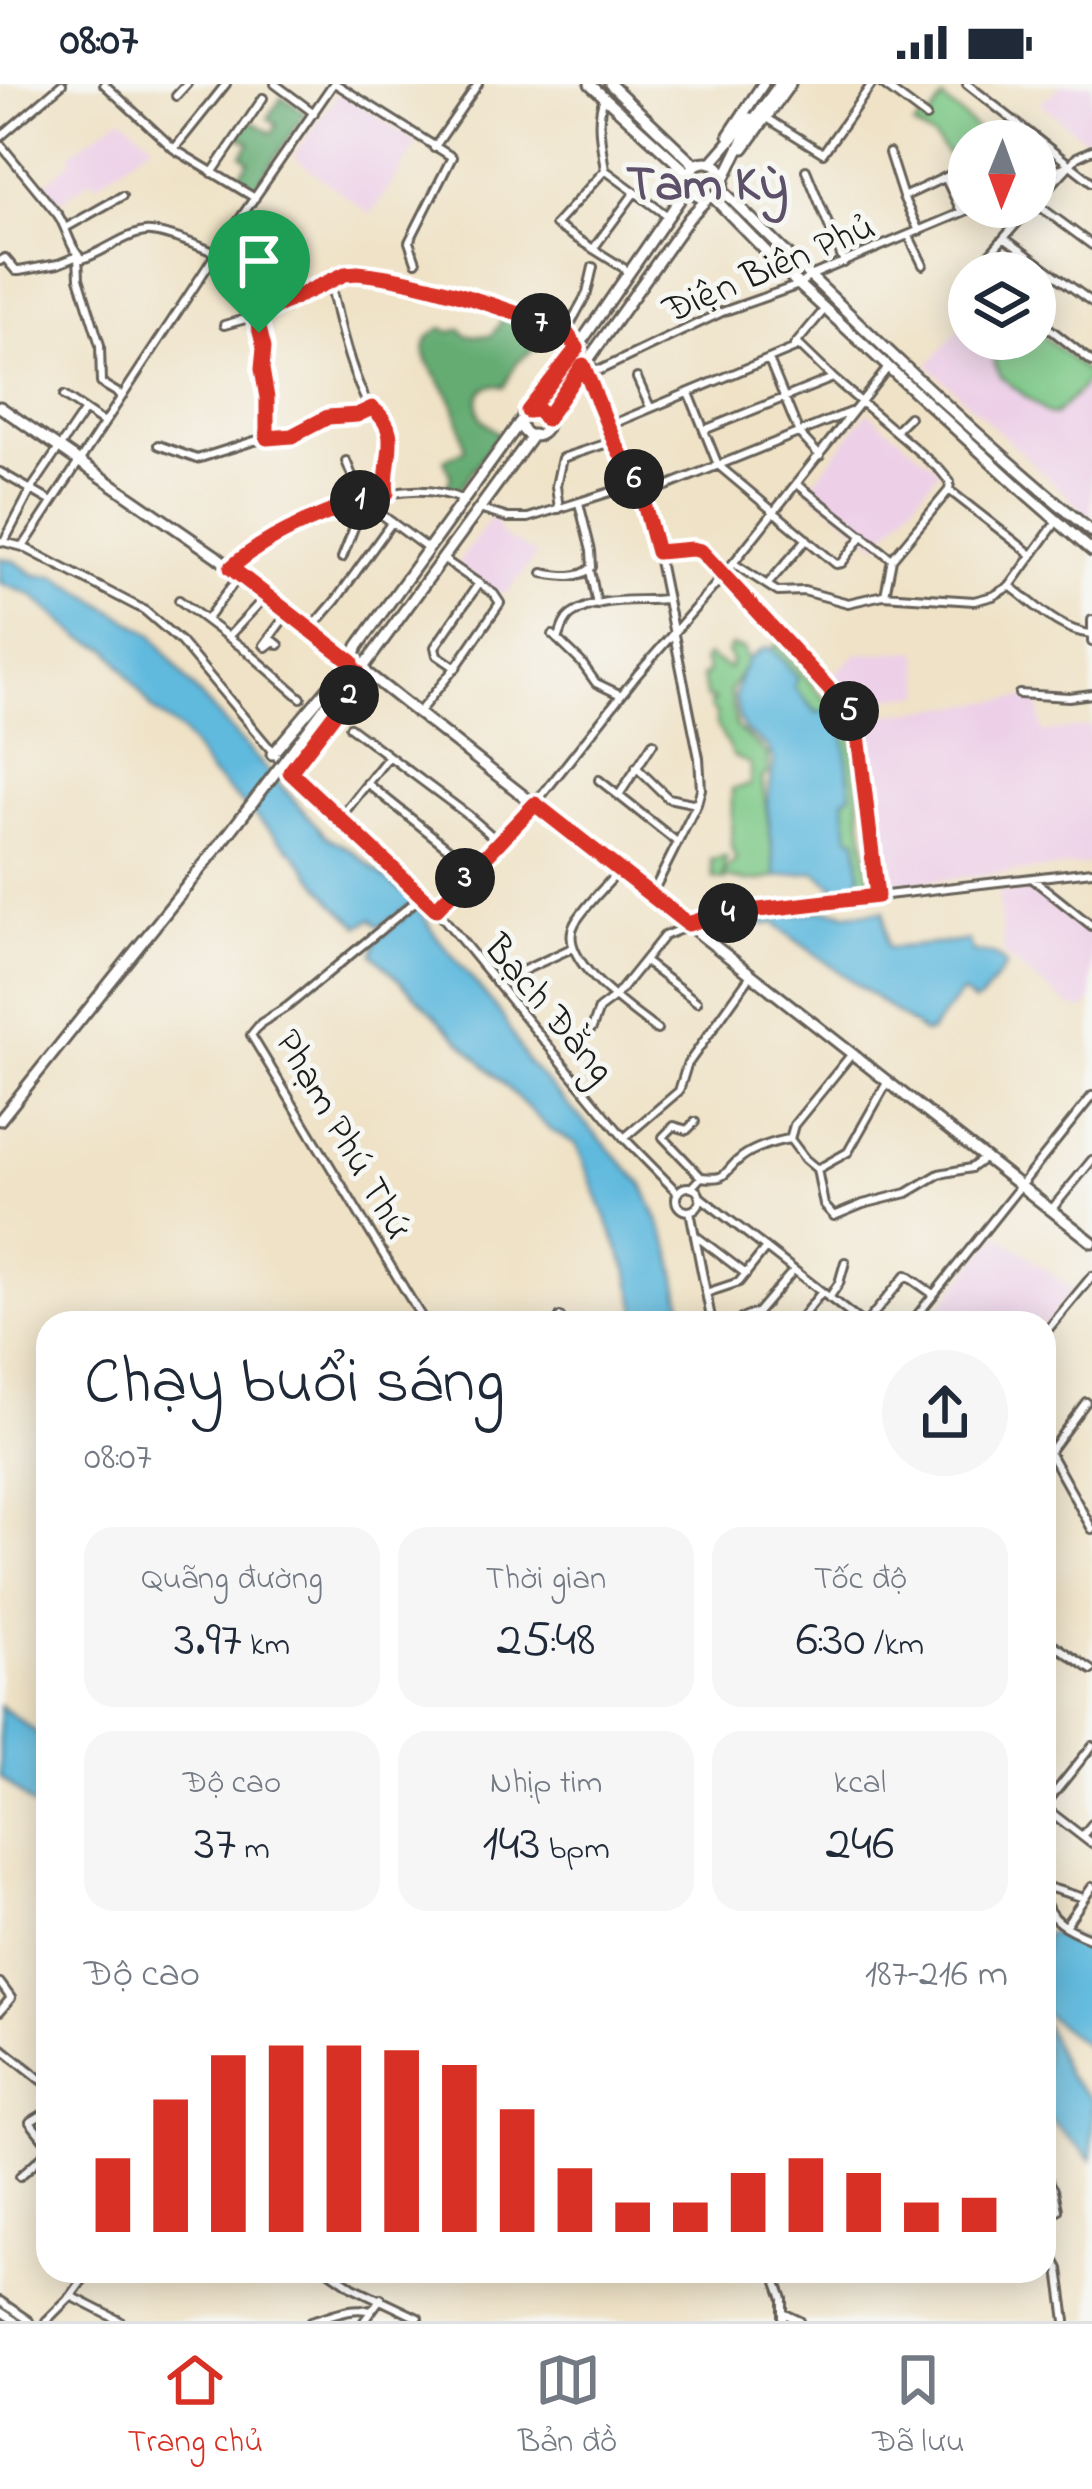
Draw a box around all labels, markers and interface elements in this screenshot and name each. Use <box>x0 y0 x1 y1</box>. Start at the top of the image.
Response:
text: 08:07 <box>60 9 138 75</box>
north arrow <box>948 120 1056 228</box>
map controls <box>948 120 1056 360</box>
district label: Tam Kỳ <box>626 149 788 224</box>
street label: Điện Biên Phủ <box>654 200 885 341</box>
pin <box>208 210 310 333</box>
icon: arrive <box>226 228 292 294</box>
button: layers <box>948 252 1056 360</box>
pin: 7 <box>511 293 571 353</box>
text: 7 <box>534 299 548 347</box>
pin: 6 <box>604 449 664 509</box>
text: 6 <box>627 455 641 503</box>
pin: 1 <box>330 470 390 530</box>
text: 1 <box>355 476 365 524</box>
pin: 2 <box>319 665 379 725</box>
text: 2 <box>341 671 357 719</box>
pin: 5 <box>819 681 879 741</box>
text: 5 <box>840 687 858 735</box>
pin: 3 <box>435 848 495 908</box>
text: 3 <box>458 854 472 902</box>
pin: 4 <box>698 883 758 943</box>
text: 4 <box>721 889 735 937</box>
street label: Bạch Đằng <box>467 922 627 1097</box>
street label: Phạm Phú Thứ <box>258 1020 424 1251</box>
text: Chạy buổi sáng <box>84 1337 505 1433</box>
button: share <box>882 1350 1008 1476</box>
text: 08:07 <box>84 1430 152 1487</box>
text: Quãng đường <box>141 1556 323 1604</box>
text: Thời gian <box>486 1556 606 1604</box>
text: Tốc độ <box>814 1556 906 1604</box>
text: 3.97 <box>174 1604 242 1679</box>
text: 25:48 <box>497 1604 596 1679</box>
text: 6:30 <box>796 1604 866 1679</box>
text: km <box>242 1622 290 1670</box>
text: /km <box>866 1622 924 1670</box>
text: Độ cao <box>183 1760 281 1808</box>
text: Nhịp tim <box>490 1760 602 1808</box>
text: kcal <box>834 1760 886 1808</box>
text: 37 <box>194 1808 236 1883</box>
text: 143 <box>482 1808 541 1883</box>
text: 246 <box>826 1808 894 1883</box>
text: m <box>236 1826 270 1874</box>
text: bpm <box>541 1826 610 1874</box>
text: Độ cao <box>84 1947 200 2004</box>
text: 187–216 m <box>865 1947 1008 2004</box>
tab: Trang chủ <box>128 2347 263 2467</box>
tab: Bản đồ <box>518 2347 617 2467</box>
tab: Đã lưu <box>872 2347 964 2467</box>

